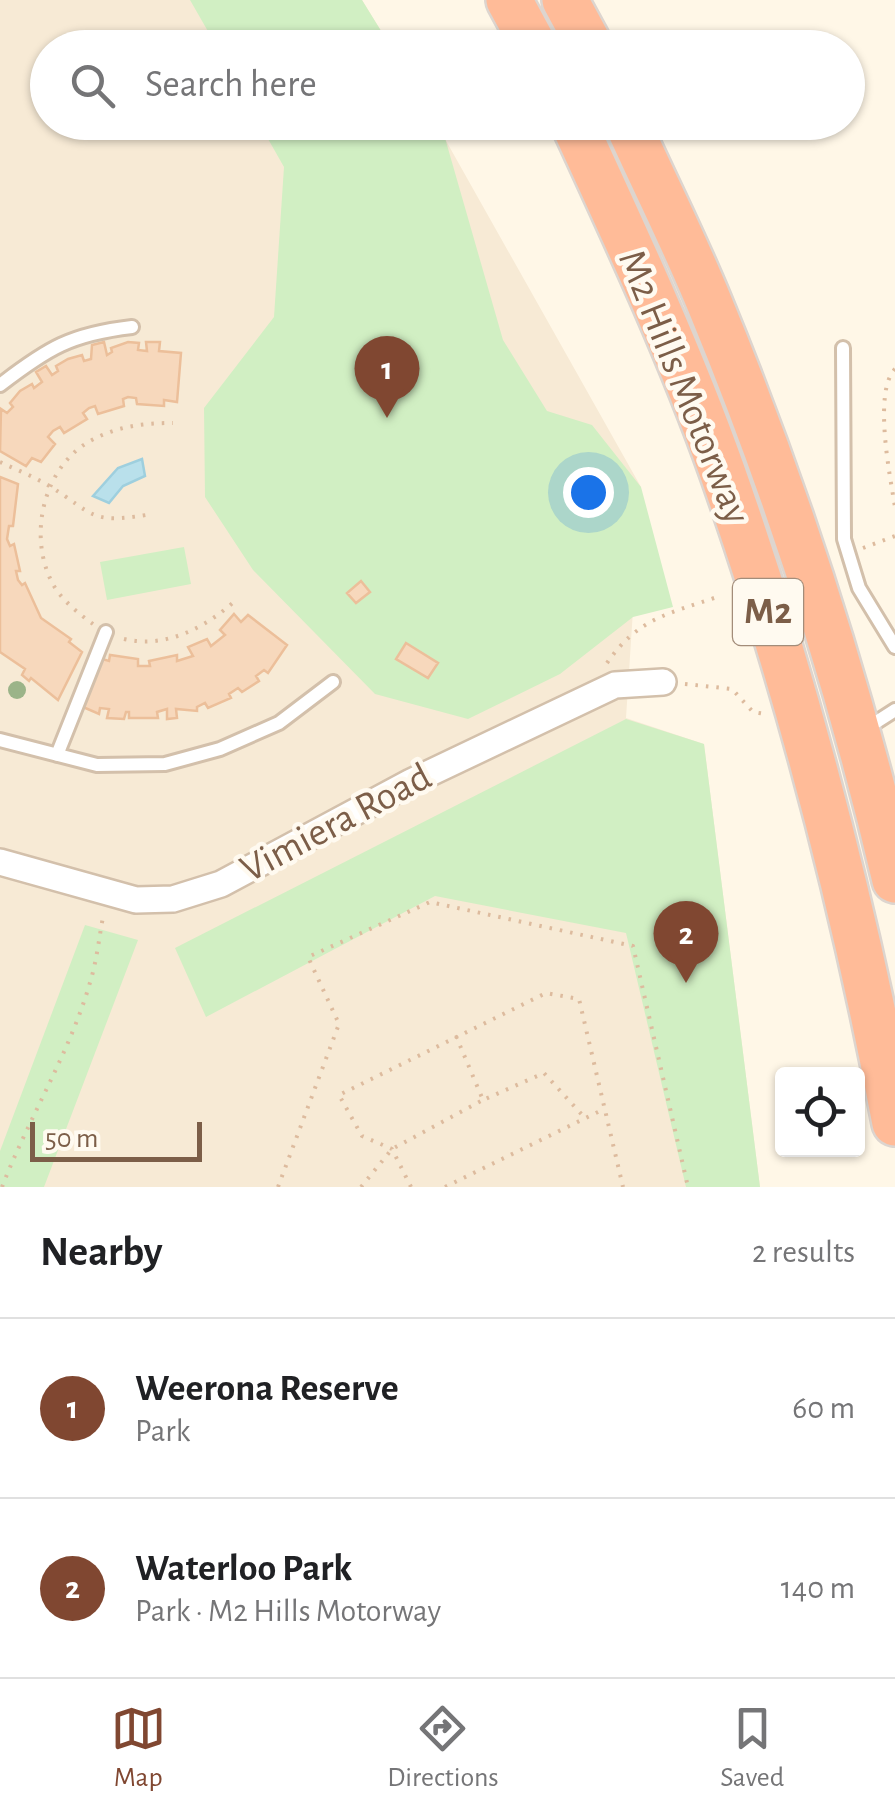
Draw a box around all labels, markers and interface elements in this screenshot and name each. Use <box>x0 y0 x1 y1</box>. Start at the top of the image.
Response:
search box <box>30 30 865 140</box>
icon: search <box>65 58 120 113</box>
text: Search here <box>145 66 317 104</box>
street label: M2 Hills Motorway <box>611 245 757 529</box>
pin: 1 <box>354 336 420 418</box>
your location <box>563 467 614 518</box>
road number: M2 <box>733 579 803 645</box>
street label: Vimiera Road <box>234 756 438 890</box>
pin: 2 <box>654 900 718 983</box>
map controls <box>775 1067 865 1157</box>
button: locate <box>775 1067 865 1157</box>
scale bar <box>30 1117 202 1162</box>
text: 50 m <box>45 1125 99 1153</box>
text: Nearby <box>40 1231 163 1273</box>
text: 2 results <box>752 1236 855 1268</box>
text: Weerona Reserve <box>135 1370 399 1408</box>
text: 1 <box>67 1392 78 1424</box>
text: 60 m <box>792 1392 855 1424</box>
text: Park <box>135 1415 190 1447</box>
text: Waterloo Park <box>135 1550 352 1588</box>
text: 2 <box>65 1572 80 1604</box>
text: 140 m <box>781 1572 855 1604</box>
text: Park · M2 Hills Motorway <box>135 1595 441 1627</box>
tab: Map <box>111 1701 166 1795</box>
tab: Directions <box>387 1701 499 1795</box>
tab: Saved <box>720 1701 784 1795</box>

